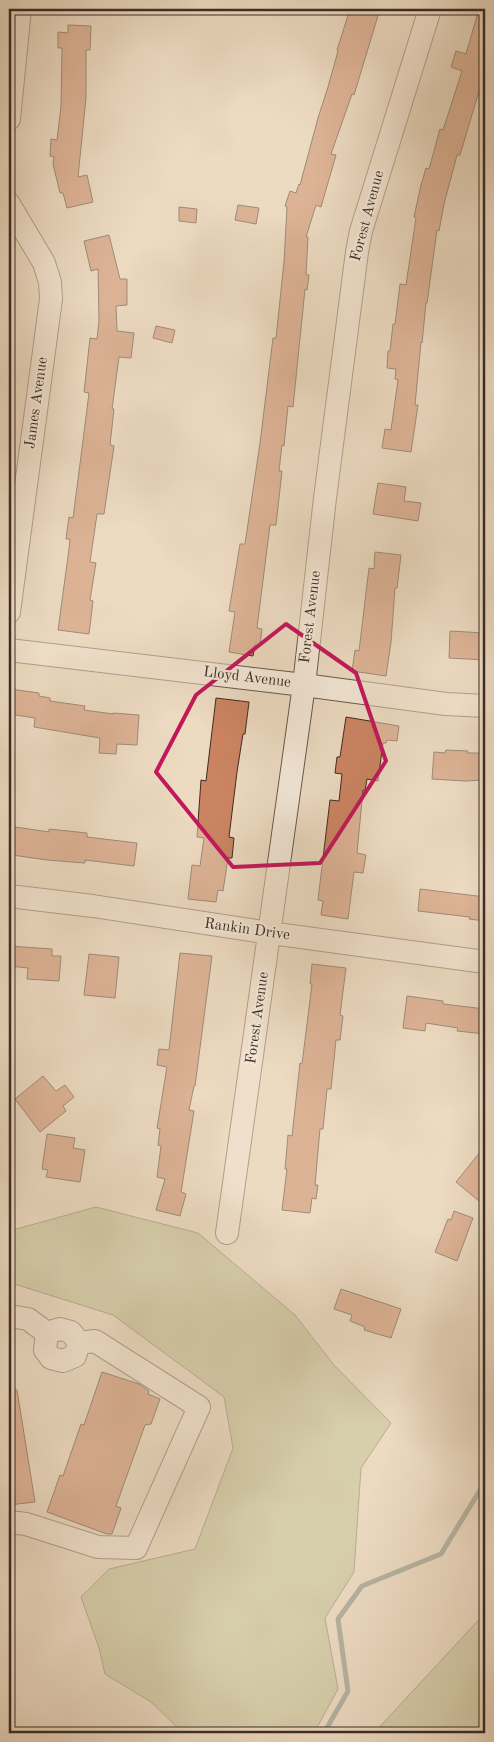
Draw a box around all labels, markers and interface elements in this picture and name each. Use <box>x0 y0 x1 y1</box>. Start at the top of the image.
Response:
street label: Forest Avenue <box>349 169 387 263</box>
street label: James Avenue <box>23 356 51 450</box>
street label: Forest Avenue <box>298 570 324 664</box>
street label: Lloyd Avenue <box>202 665 292 691</box>
street label: Rankin Drive <box>203 917 291 943</box>
street label: Forest Avenue <box>244 971 272 1065</box>

